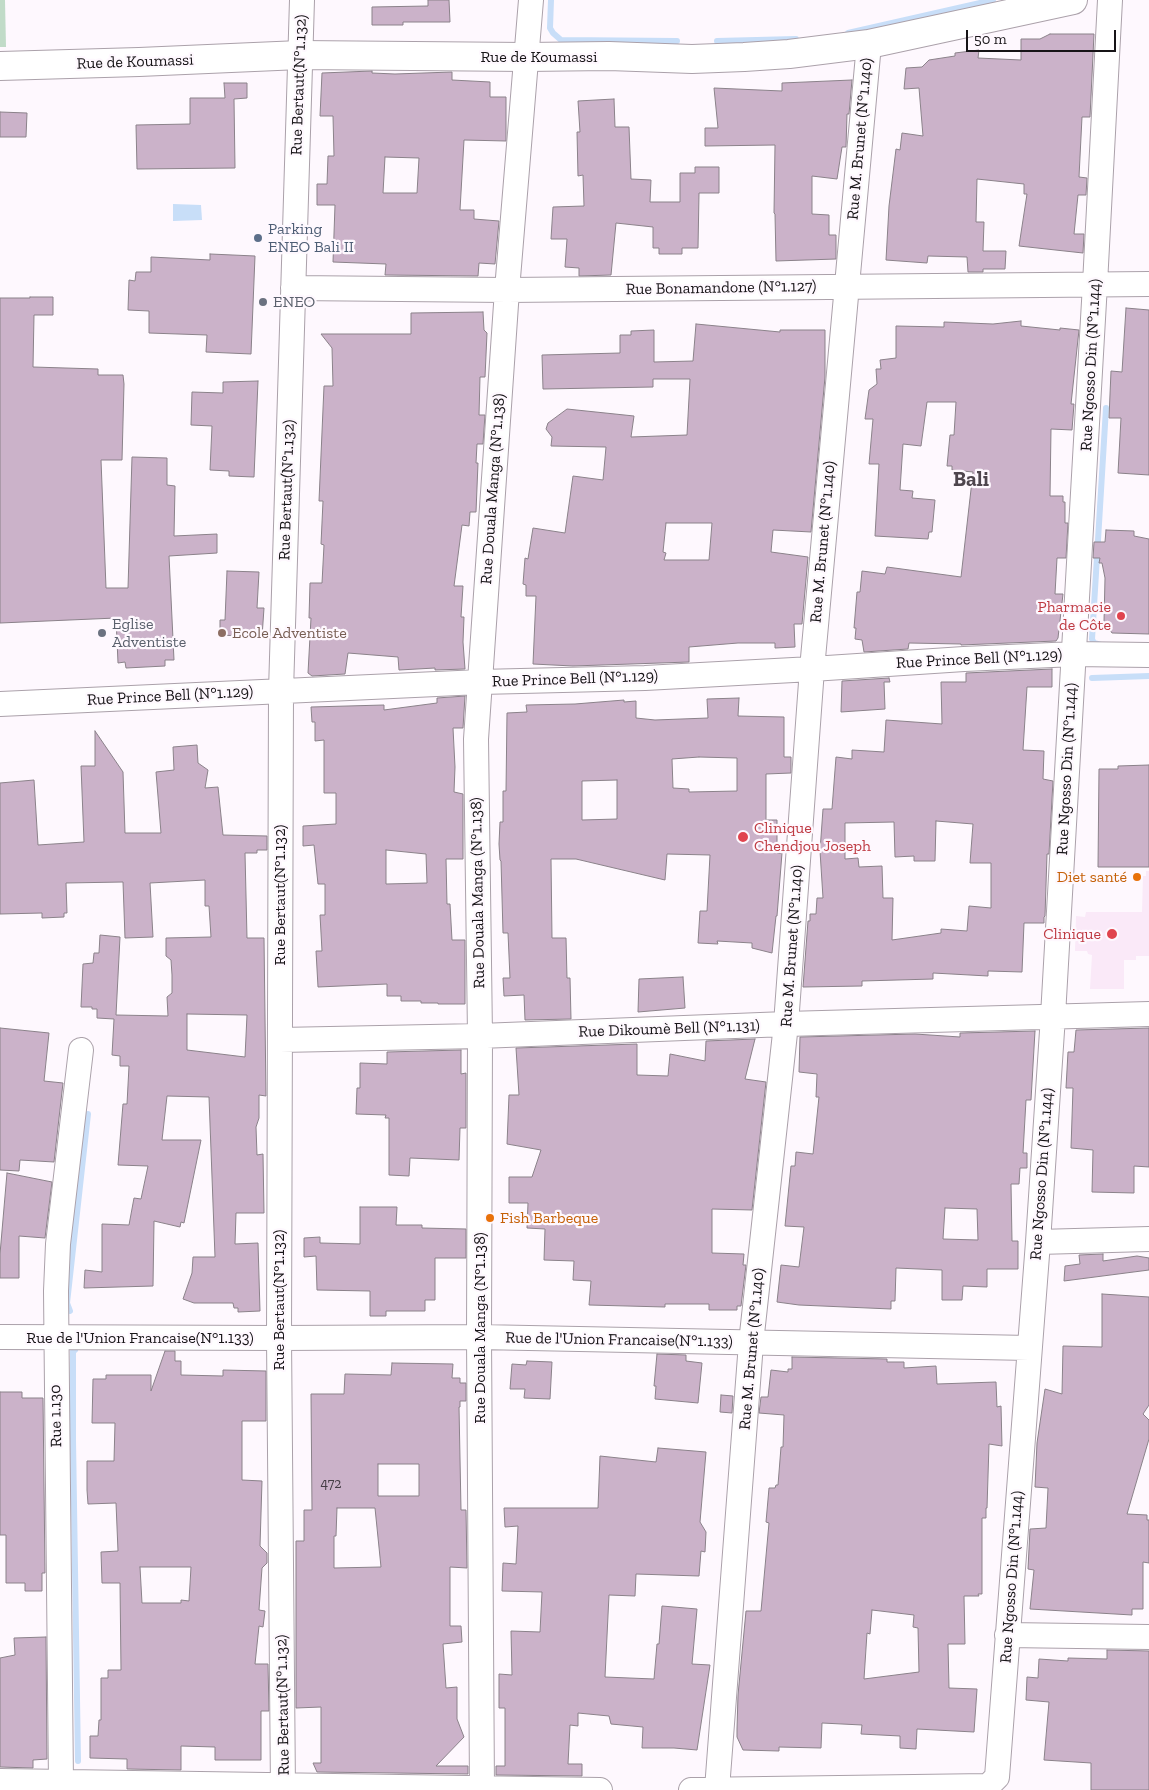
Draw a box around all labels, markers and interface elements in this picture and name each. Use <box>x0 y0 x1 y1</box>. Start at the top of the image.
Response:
street label: Rue Bertaut(N°1.132) <box>287 14 311 156</box>
scale bar <box>969 20 1119 52</box>
text: 50 m <box>974 30 1007 48</box>
street label: Rue de Koumassi <box>480 47 598 67</box>
street label: Rue de Koumassi <box>76 50 194 74</box>
street label: Rue M. Brunet (N°1.140) <box>843 57 877 221</box>
place label: Parking ENEO Bali II <box>268 219 354 257</box>
marker: Parking ENEO Bali II <box>252 232 264 244</box>
street label: Rue Bonamandone (N°1.127) <box>625 277 817 299</box>
street label: Rue Ngosso Din (N°1.144) <box>1077 278 1105 452</box>
place label: ENEO <box>273 292 315 312</box>
marker: ENEO <box>257 296 269 308</box>
street label: Rue Douala Manga (N°1.138) <box>477 393 509 585</box>
street label: Rue Bertaut(N°1.132) <box>275 419 299 561</box>
street label: Rue M. Brunet (N°1.140) <box>806 460 840 624</box>
district label: Bali <box>953 467 989 493</box>
place label: Pharmacie de Côte <box>1037 597 1111 635</box>
marker: Pharmacie de Côte <box>1115 610 1127 622</box>
place label: Eglise Adventiste <box>112 614 186 652</box>
place label: Ecole Adventiste <box>232 623 347 643</box>
marker: Eglise Adventiste <box>96 627 108 639</box>
marker: Ecole Adventiste <box>216 627 228 639</box>
street label: Rue Prince Bell (N°1.129) <box>895 645 1063 673</box>
street label: Rue Prince Bell (N°1.129) <box>492 667 658 691</box>
street label: Rue Prince Bell (N°1.129) <box>86 682 254 710</box>
street label: Rue Ngosso Din (N°1.144) <box>1053 682 1081 856</box>
street label: Rue Douala Manga (N°1.138) <box>467 797 489 989</box>
place label: Clinique Chendjou Joseph <box>754 818 871 856</box>
street label: Rue Bertaut(N°1.132) <box>270 825 290 965</box>
marker: Clinique Chendjou Joseph <box>736 830 750 844</box>
street label: Rue M. Brunet (N°1.140) <box>777 864 807 1028</box>
place label: Diet santé <box>1057 867 1127 887</box>
marker: Diet santé <box>1131 871 1143 883</box>
place label: Clinique <box>1043 924 1101 944</box>
marker: Clinique <box>1105 927 1119 941</box>
street label: Rue Dikoumè Bell (N°1.131) <box>578 1016 760 1042</box>
street label: Rue Ngosso Din (N°1.144) <box>1026 1087 1058 1261</box>
place label: Fish Barbeque <box>500 1208 598 1228</box>
marker: Fish Barbeque <box>484 1212 496 1224</box>
street label: Rue Bertaut(N°1.132) <box>269 1230 289 1370</box>
street label: Rue Douala Manga (N°1.138) <box>470 1232 490 1424</box>
street label: Rue M. Brunet (N°1.140) <box>735 1267 769 1431</box>
street label: Rue de l'Union Francaise(N°1.133) <box>26 1328 254 1348</box>
street label: Rue de l'Union Francaise(N°1.133) <box>505 1328 733 1352</box>
street label: Rue 1.130 <box>46 1384 66 1448</box>
house number: 472 <box>320 1476 342 1492</box>
street label: Rue Ngosso Din (N°1.144) <box>996 1490 1028 1664</box>
street label: Rue Bertaut(N°1.132) <box>272 1634 294 1776</box>

